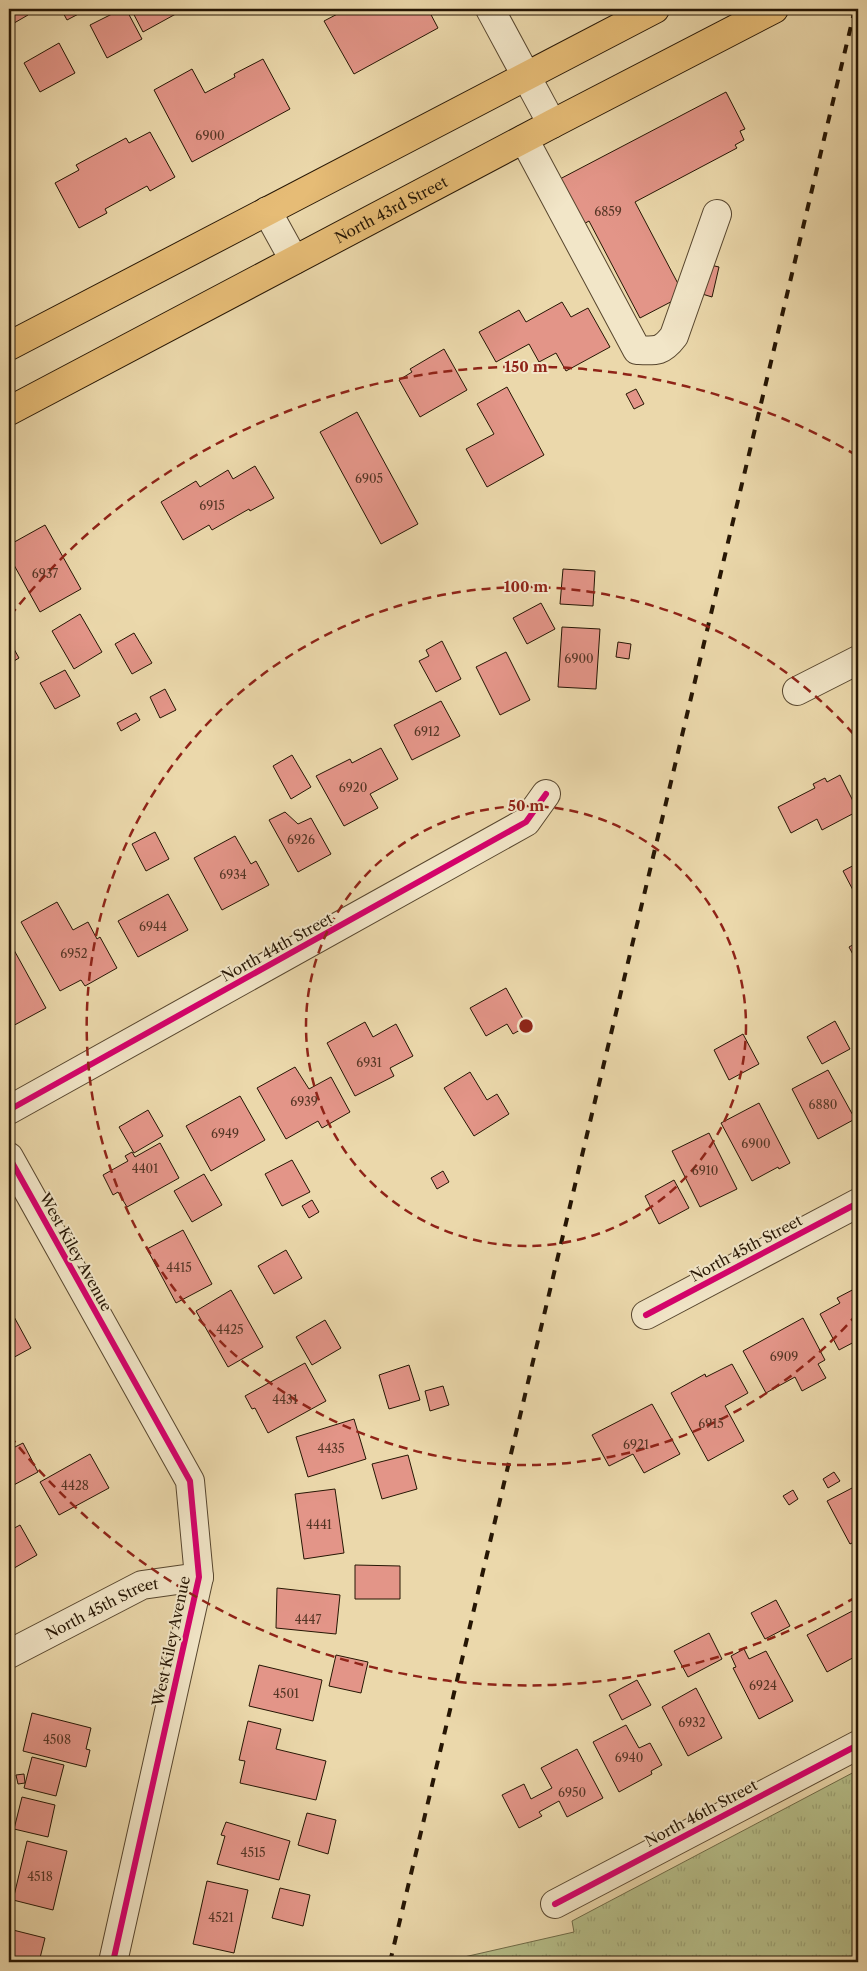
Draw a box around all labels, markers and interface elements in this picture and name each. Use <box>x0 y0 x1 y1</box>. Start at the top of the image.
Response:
house number: 6900 <box>195 128 225 143</box>
street label: North 43rd Street <box>331 171 451 247</box>
house number: 6859 <box>594 204 622 219</box>
text: 150 m <box>504 357 548 376</box>
house number: 6905 <box>355 471 383 486</box>
house number: 6915 <box>199 498 225 513</box>
house number: 6937 <box>32 566 58 581</box>
text: 100 m <box>504 577 548 596</box>
house number: 6900 <box>564 651 594 666</box>
house number: 6912 <box>414 724 440 739</box>
house number: 6920 <box>339 780 367 795</box>
text: 50 m <box>508 796 544 815</box>
house number: 6926 <box>287 832 315 847</box>
house number: 6934 <box>219 867 247 882</box>
street label: North 44th Street <box>218 908 337 986</box>
house number: 6944 <box>139 919 167 934</box>
house number: 6952 <box>60 946 88 961</box>
centre of rings <box>517 1017 535 1035</box>
house number: 6931 <box>356 1055 382 1070</box>
house number: 6939 <box>290 1094 318 1109</box>
house number: 6880 <box>809 1097 837 1112</box>
house number: 6949 <box>211 1126 239 1141</box>
house number: 6900 <box>741 1136 771 1151</box>
house number: 4401 <box>132 1161 158 1176</box>
house number: 6910 <box>692 1163 718 1178</box>
street label: West Kiley Avenue <box>35 1189 116 1315</box>
street label: North 45th Street <box>687 1210 806 1286</box>
house number: 4415 <box>166 1260 192 1275</box>
house number: 4425 <box>216 1322 244 1337</box>
house number: 6909 <box>770 1349 798 1364</box>
house number: 4431 <box>272 1392 298 1407</box>
house number: 6915 <box>698 1416 724 1431</box>
house number: 6921 <box>623 1437 649 1452</box>
house number: 4435 <box>318 1441 345 1456</box>
house number: 4428 <box>61 1478 89 1493</box>
house number: 4441 <box>306 1517 332 1532</box>
street label: North 45th Street <box>42 1573 160 1643</box>
street label: West Kiley Avenue <box>148 1574 194 1709</box>
house number: 4447 <box>295 1612 321 1627</box>
house number: 6924 <box>749 1678 777 1693</box>
house number: 4501 <box>273 1686 299 1701</box>
house number: 6932 <box>678 1715 706 1730</box>
house number: 4508 <box>43 1732 71 1747</box>
house number: 6940 <box>615 1750 643 1765</box>
street label: North 46th Street <box>641 1775 761 1851</box>
house number: 6950 <box>558 1785 586 1800</box>
house number: 4515 <box>240 1845 266 1860</box>
house number: 4518 <box>27 1869 53 1884</box>
house number: 4521 <box>208 1910 234 1925</box>

